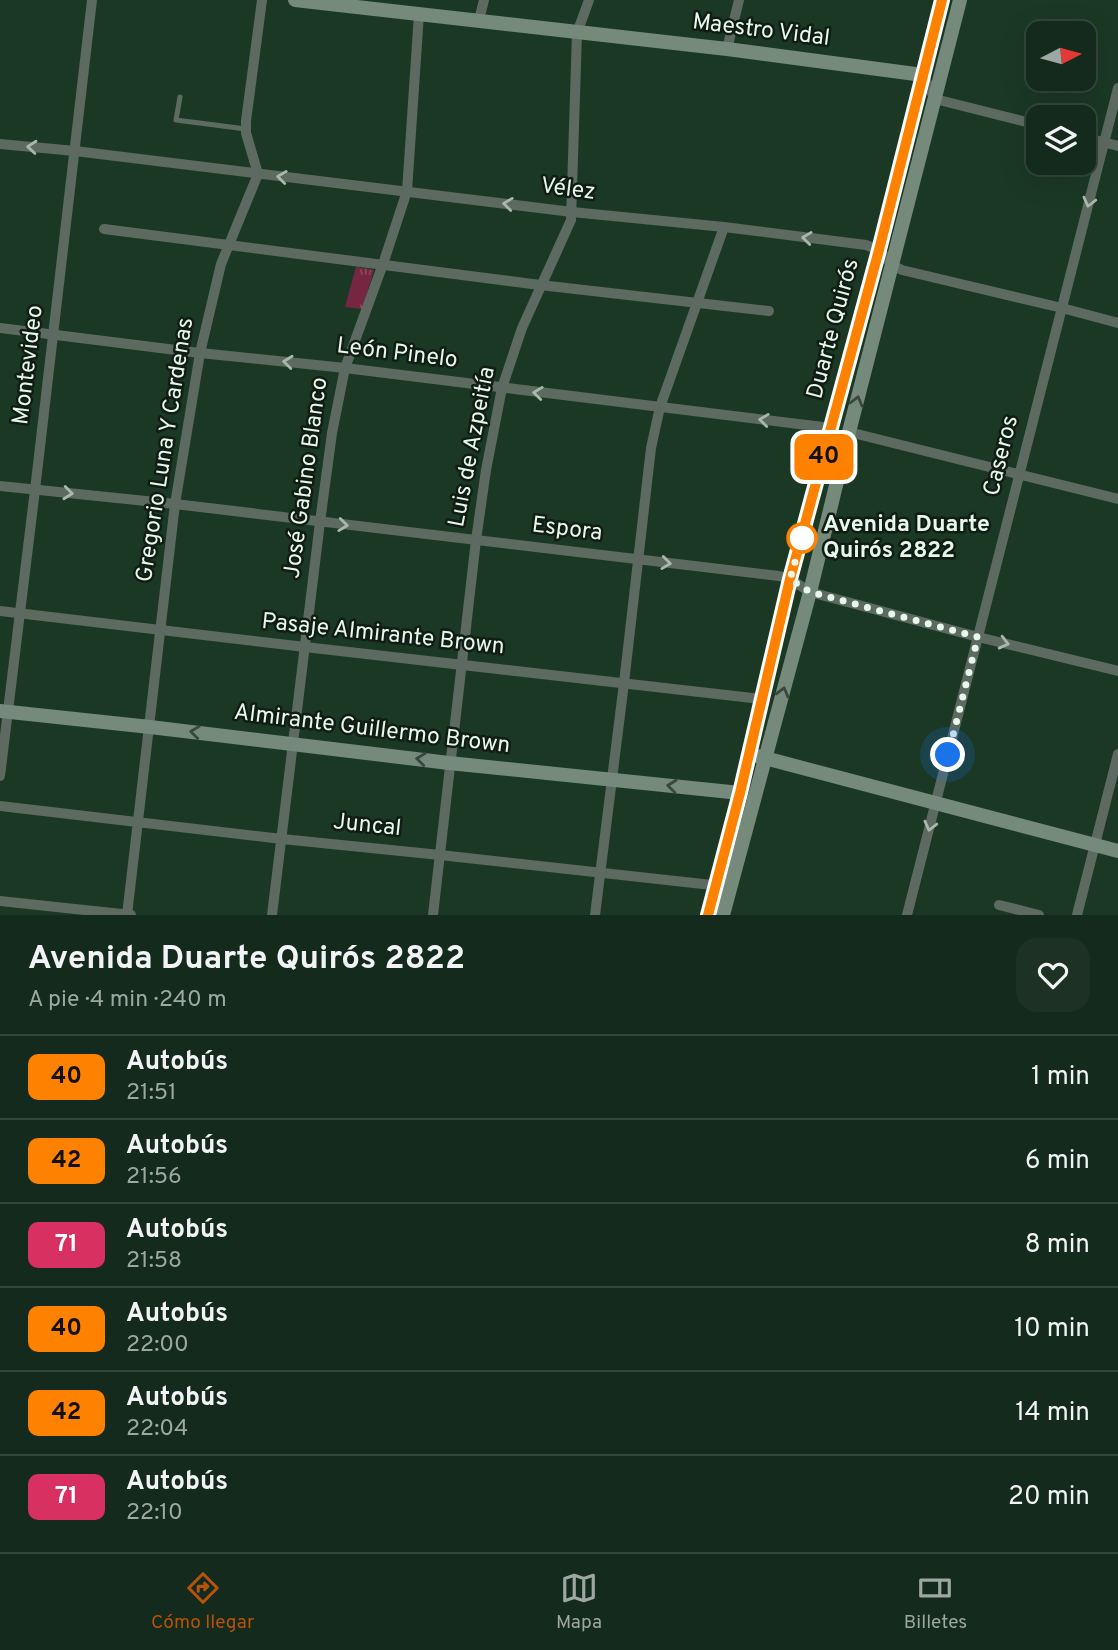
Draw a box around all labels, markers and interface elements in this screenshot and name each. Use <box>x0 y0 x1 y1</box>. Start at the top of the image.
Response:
street label: Maestro Vidal <box>691 8 831 54</box>
north arrow <box>1026 21 1096 91</box>
map controls <box>1026 21 1096 175</box>
button: layers <box>1026 105 1096 175</box>
one-way arrow <box>26 140 38 155</box>
one-way arrow <box>277 169 288 184</box>
street label: Vélez <box>539 172 597 208</box>
one-way arrow <box>503 196 514 211</box>
one-way arrow <box>1083 196 1097 208</box>
one-way arrow <box>802 230 813 245</box>
street label: Duarte Quirós <box>801 256 867 402</box>
street label: Montevideo <box>7 303 51 427</box>
street label: Gregorio Luna Y Cardenas <box>131 316 201 584</box>
street label: León Pinelo <box>335 332 459 376</box>
one-way arrow <box>282 355 293 370</box>
street label: Luis de Azpeitía <box>443 364 503 530</box>
street label: José Gabino Blanco <box>279 375 335 581</box>
one-way arrow <box>532 385 543 400</box>
one-way arrow <box>849 395 863 407</box>
one-way arrow <box>758 412 769 427</box>
street label: Caseros <box>978 413 1026 499</box>
line badge: 40 <box>792 434 856 480</box>
text: 40 <box>808 442 840 472</box>
one-way arrow <box>63 485 74 500</box>
street label: Espora <box>530 511 604 549</box>
place label: Avenida Duarte Quirós 2822 <box>823 511 990 566</box>
one-way arrow <box>337 517 348 532</box>
marker: Avenida Duarte Quirós 2822 <box>787 523 817 553</box>
one-way arrow <box>660 555 672 570</box>
street label: Pasaje Almirante Brown <box>260 608 506 662</box>
one-way arrow <box>998 635 1010 649</box>
one-way arrow <box>775 687 789 699</box>
street label: Almirante Guillermo Brown <box>232 699 512 761</box>
one-way arrow <box>190 725 201 740</box>
your location <box>930 737 965 772</box>
one-way arrow <box>415 752 427 767</box>
one-way arrow <box>666 779 677 794</box>
street label: Juncal <box>331 808 403 844</box>
one-way arrow <box>924 820 938 832</box>
button: heart <box>1016 938 1090 1012</box>
text: Avenida Duarte Quirós 2822 <box>28 939 465 981</box>
text: A pie · 4 min · 240 m <box>28 986 227 1015</box>
text: Autobús <box>126 1046 228 1079</box>
text: 1 min <box>1031 1061 1090 1094</box>
text: 40 <box>51 1062 82 1092</box>
text: 21:51 <box>126 1079 177 1108</box>
text: Autobús <box>126 1130 228 1163</box>
text: 6 min <box>1025 1145 1090 1178</box>
text: 42 <box>51 1146 82 1176</box>
text: 21:56 <box>126 1163 182 1192</box>
text: Autobús <box>126 1214 228 1247</box>
text: 8 min <box>1025 1229 1090 1262</box>
text: 71 <box>55 1230 78 1260</box>
text: 21:58 <box>126 1247 182 1276</box>
text: Autobús <box>126 1298 228 1331</box>
text: 10 min <box>1014 1313 1090 1346</box>
text: 40 <box>51 1314 82 1344</box>
text: 22:00 <box>126 1331 189 1360</box>
text: Autobús <box>126 1382 228 1415</box>
text: 14 min <box>1015 1397 1090 1430</box>
text: 42 <box>51 1398 82 1428</box>
text: 22:04 <box>126 1415 188 1444</box>
text: Autobús <box>126 1466 228 1499</box>
text: 20 min <box>1008 1481 1090 1514</box>
text: 71 <box>55 1482 78 1512</box>
text: 22:10 <box>126 1499 183 1528</box>
tab: Cómo llegar <box>151 1569 254 1635</box>
tab: Mapa <box>556 1569 602 1635</box>
tab: Billetes <box>904 1569 967 1635</box>

